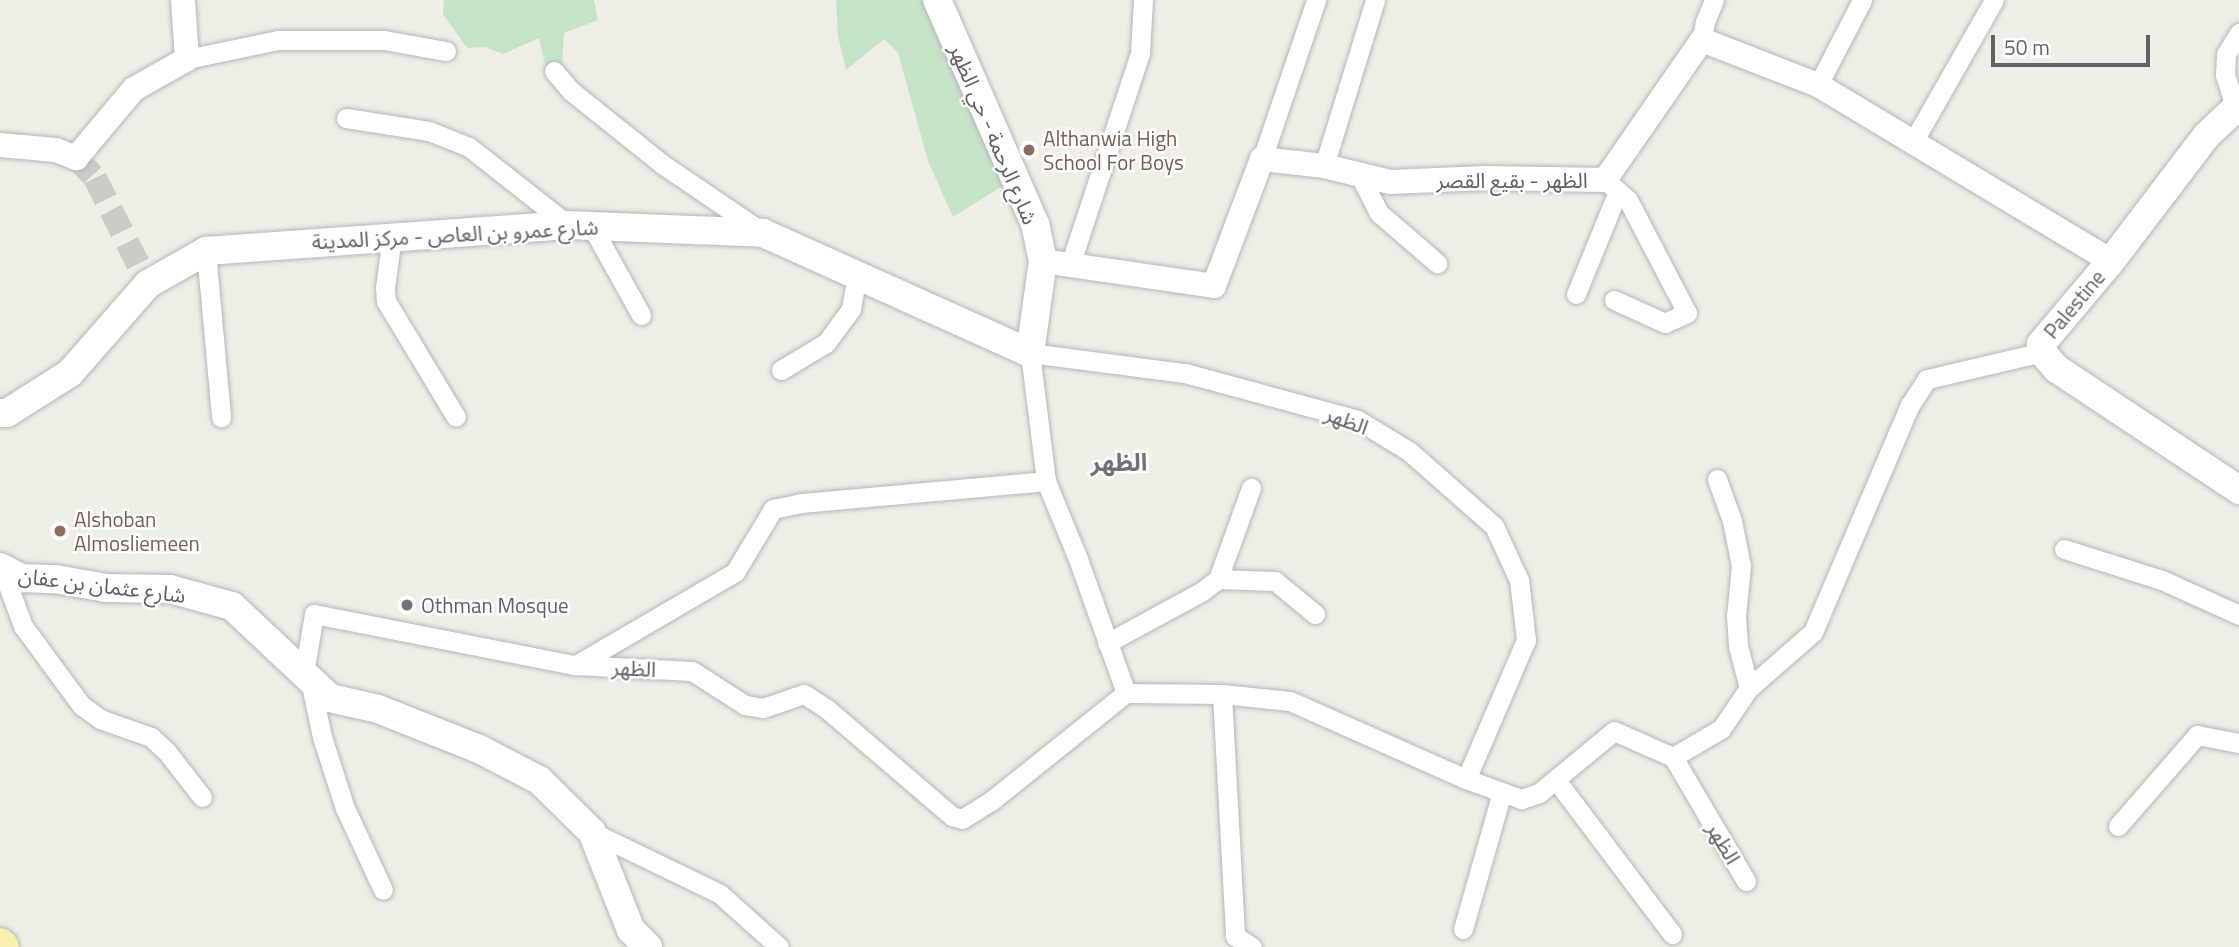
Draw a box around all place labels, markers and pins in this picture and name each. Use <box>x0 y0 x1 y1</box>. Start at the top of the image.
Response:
place label: Althanwia High School For Boys <box>1043 125 1184 175</box>
marker: Althanwia High School For Boys <box>1021 142 1037 158</box>
place label: Alshoban Almosliemeen <box>74 506 200 556</box>
marker: Alshoban Almosliemeen <box>52 523 68 539</box>
place label: Othman Mosque <box>421 592 569 618</box>
marker: Othman Mosque <box>399 597 415 613</box>

